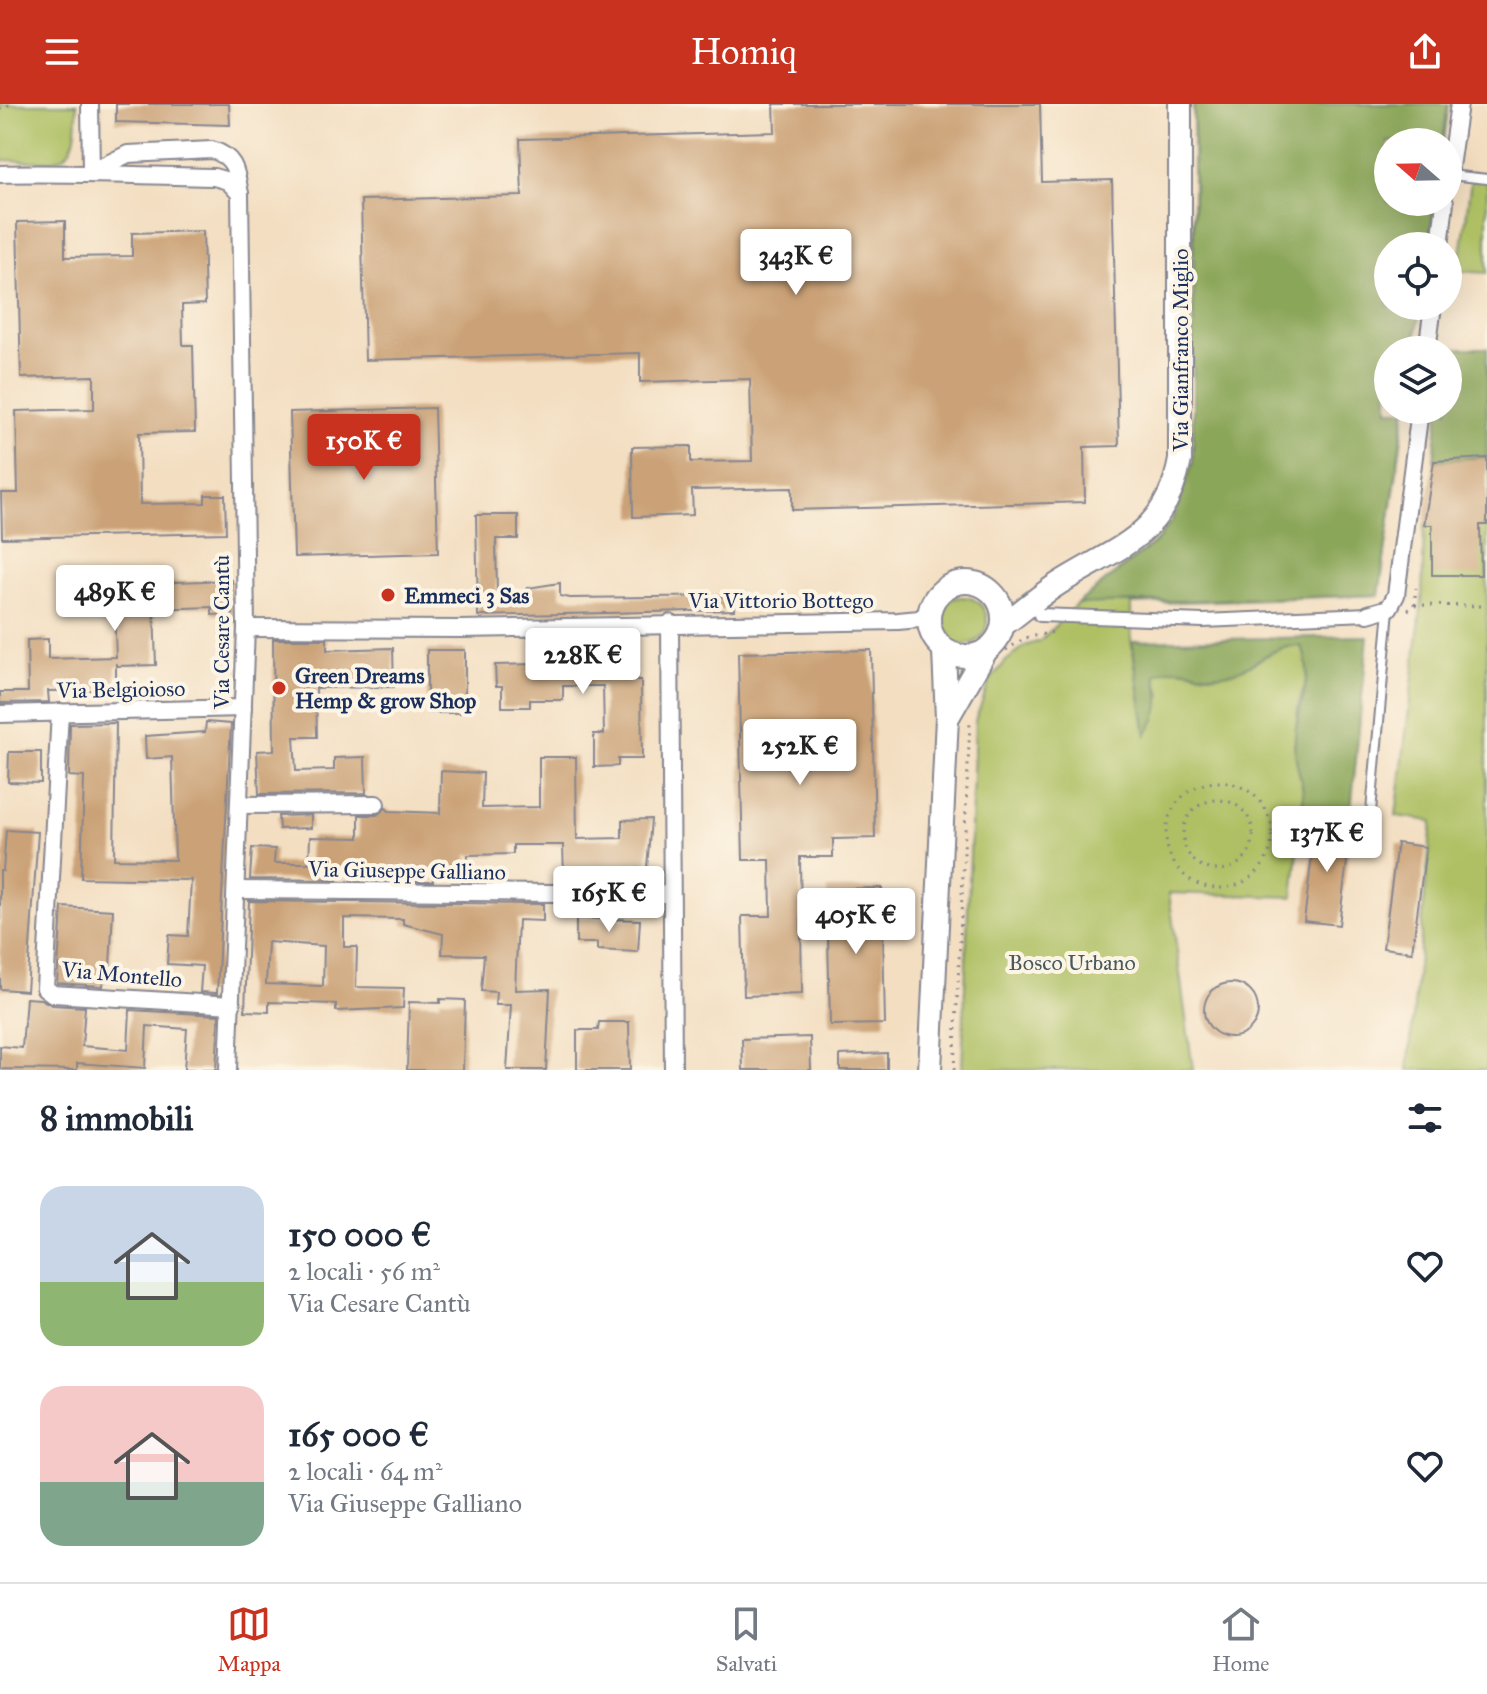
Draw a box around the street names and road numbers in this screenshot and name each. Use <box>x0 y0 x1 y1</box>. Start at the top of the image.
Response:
street label: Via Gianfranco Miglio <box>1167 249 1194 452</box>
street label: Via Cesare Cantù <box>208 555 235 710</box>
street label: Via Vittorio Bottego <box>687 587 874 614</box>
street label: Via Belgioioso <box>55 675 186 704</box>
street label: Via Giuseppe Galliano <box>307 855 506 886</box>
street label: Via Montello <box>60 956 183 993</box>

